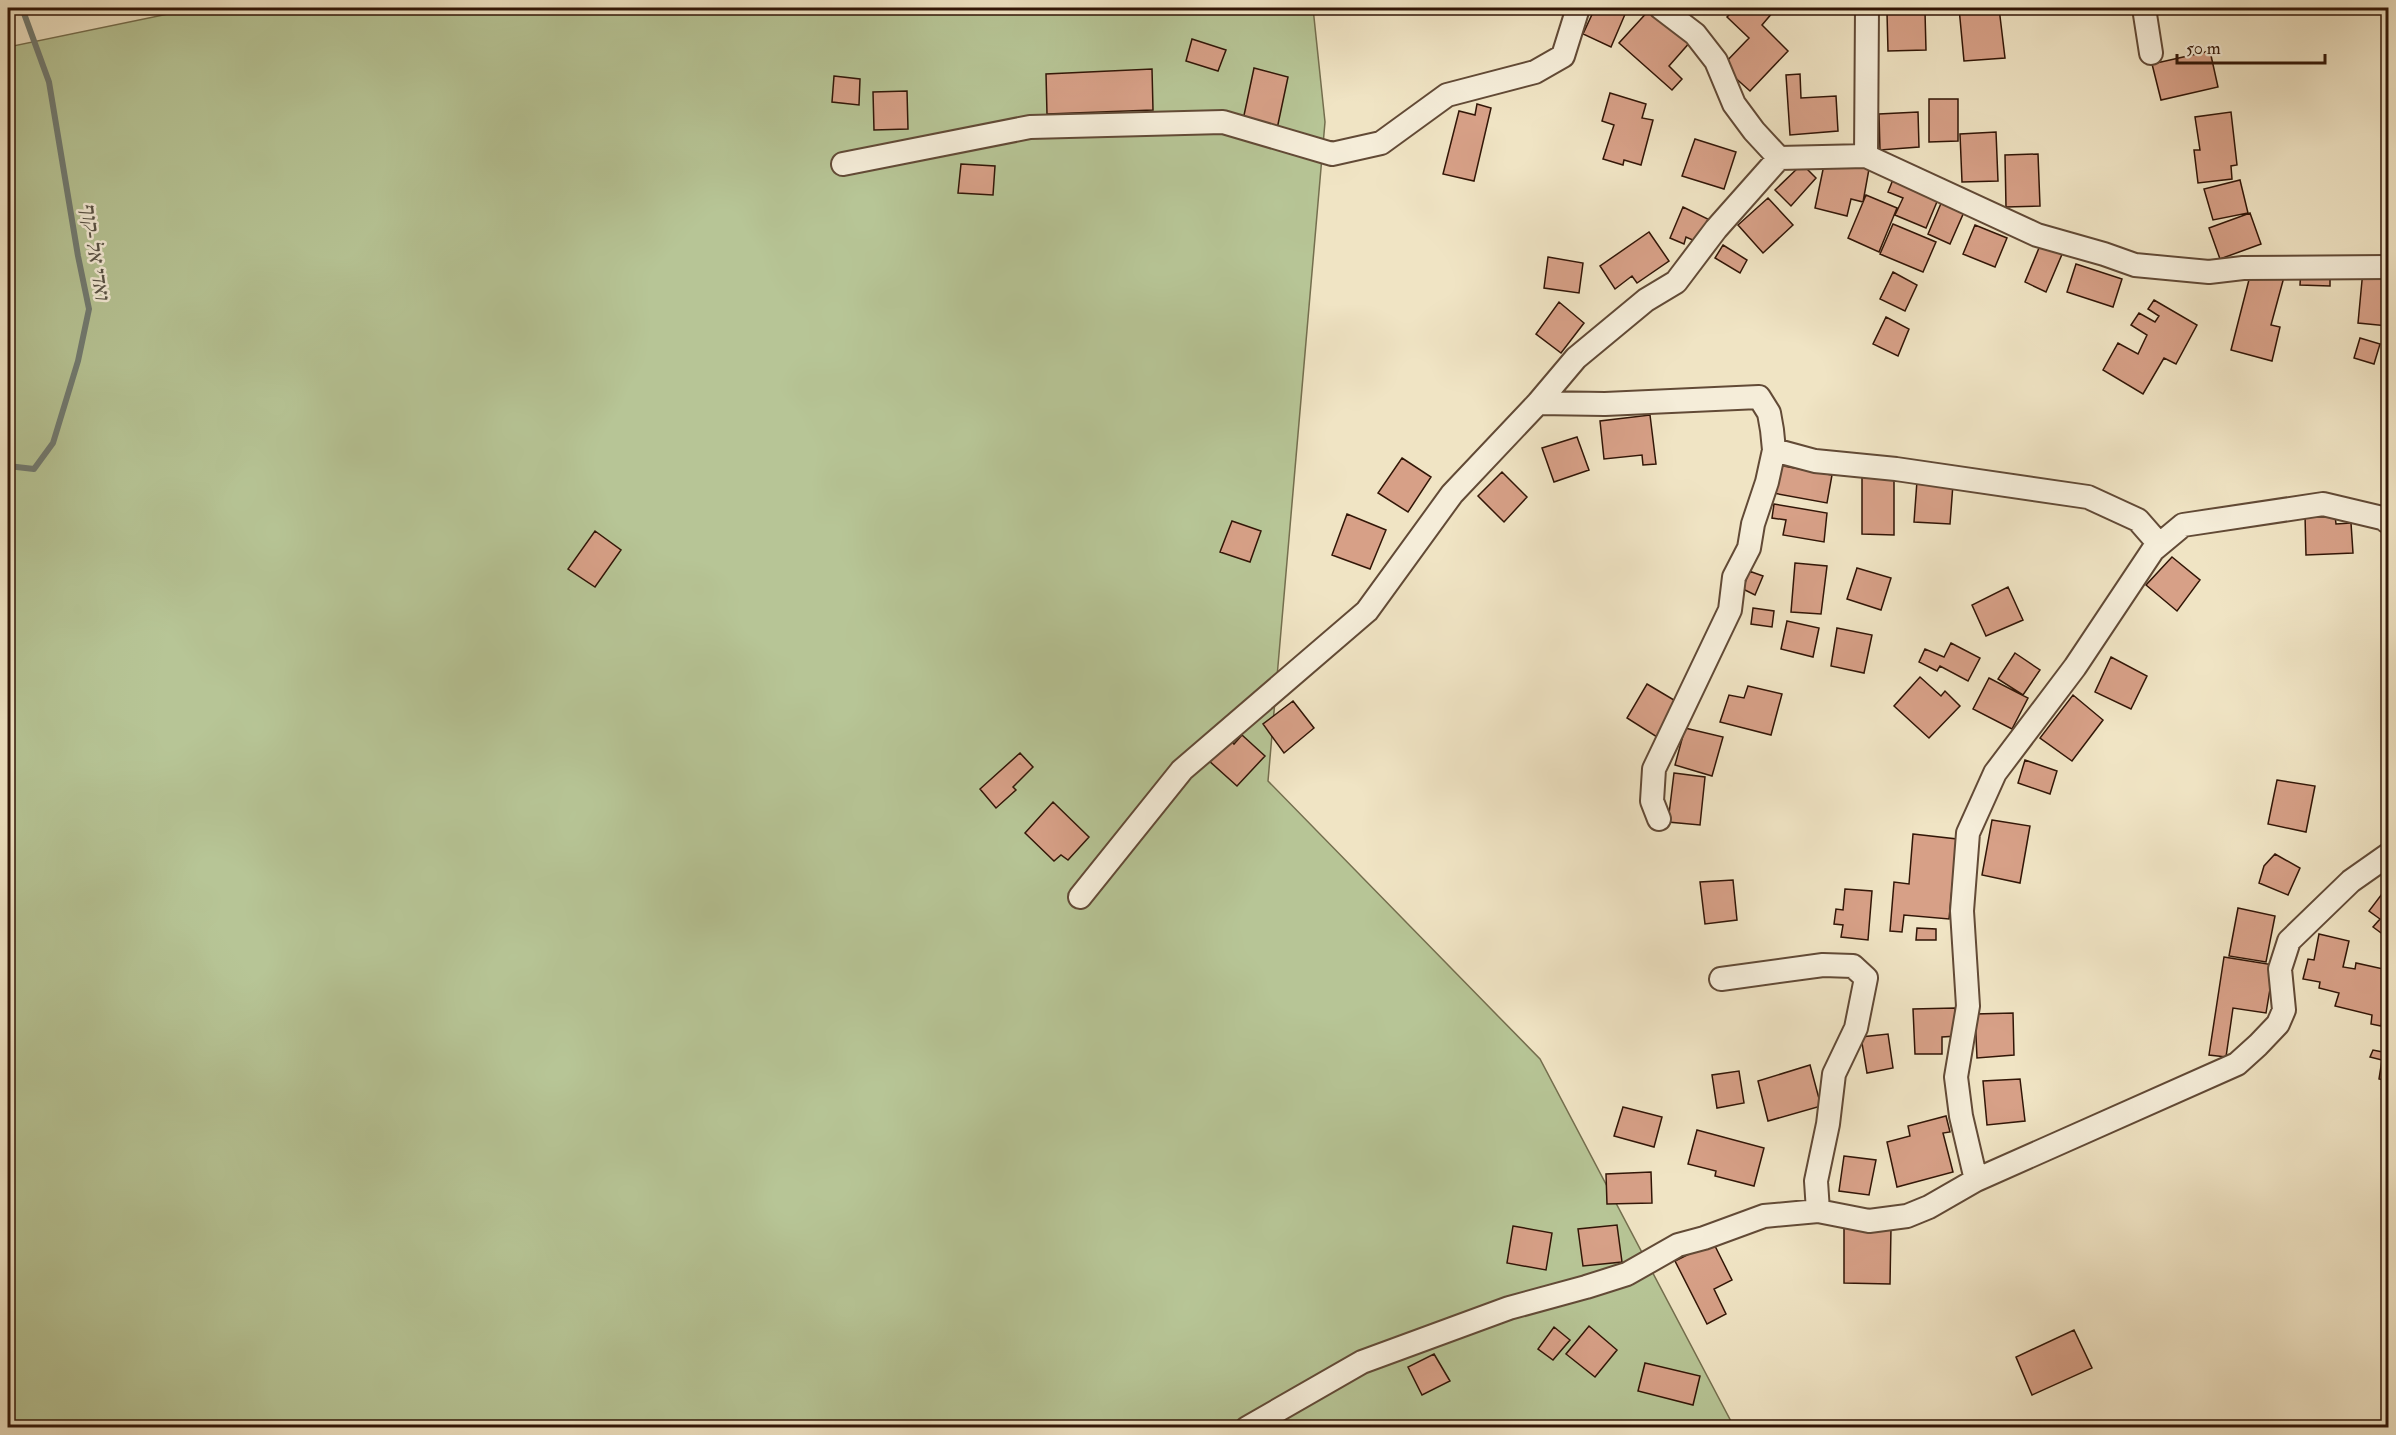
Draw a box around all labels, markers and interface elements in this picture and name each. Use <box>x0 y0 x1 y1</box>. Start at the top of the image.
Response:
scale bar <box>2177 27 2326 65</box>
text: 50 m <box>2186 37 2221 60</box>
water label: ואדי אל-קוף <box>74 201 117 304</box>

